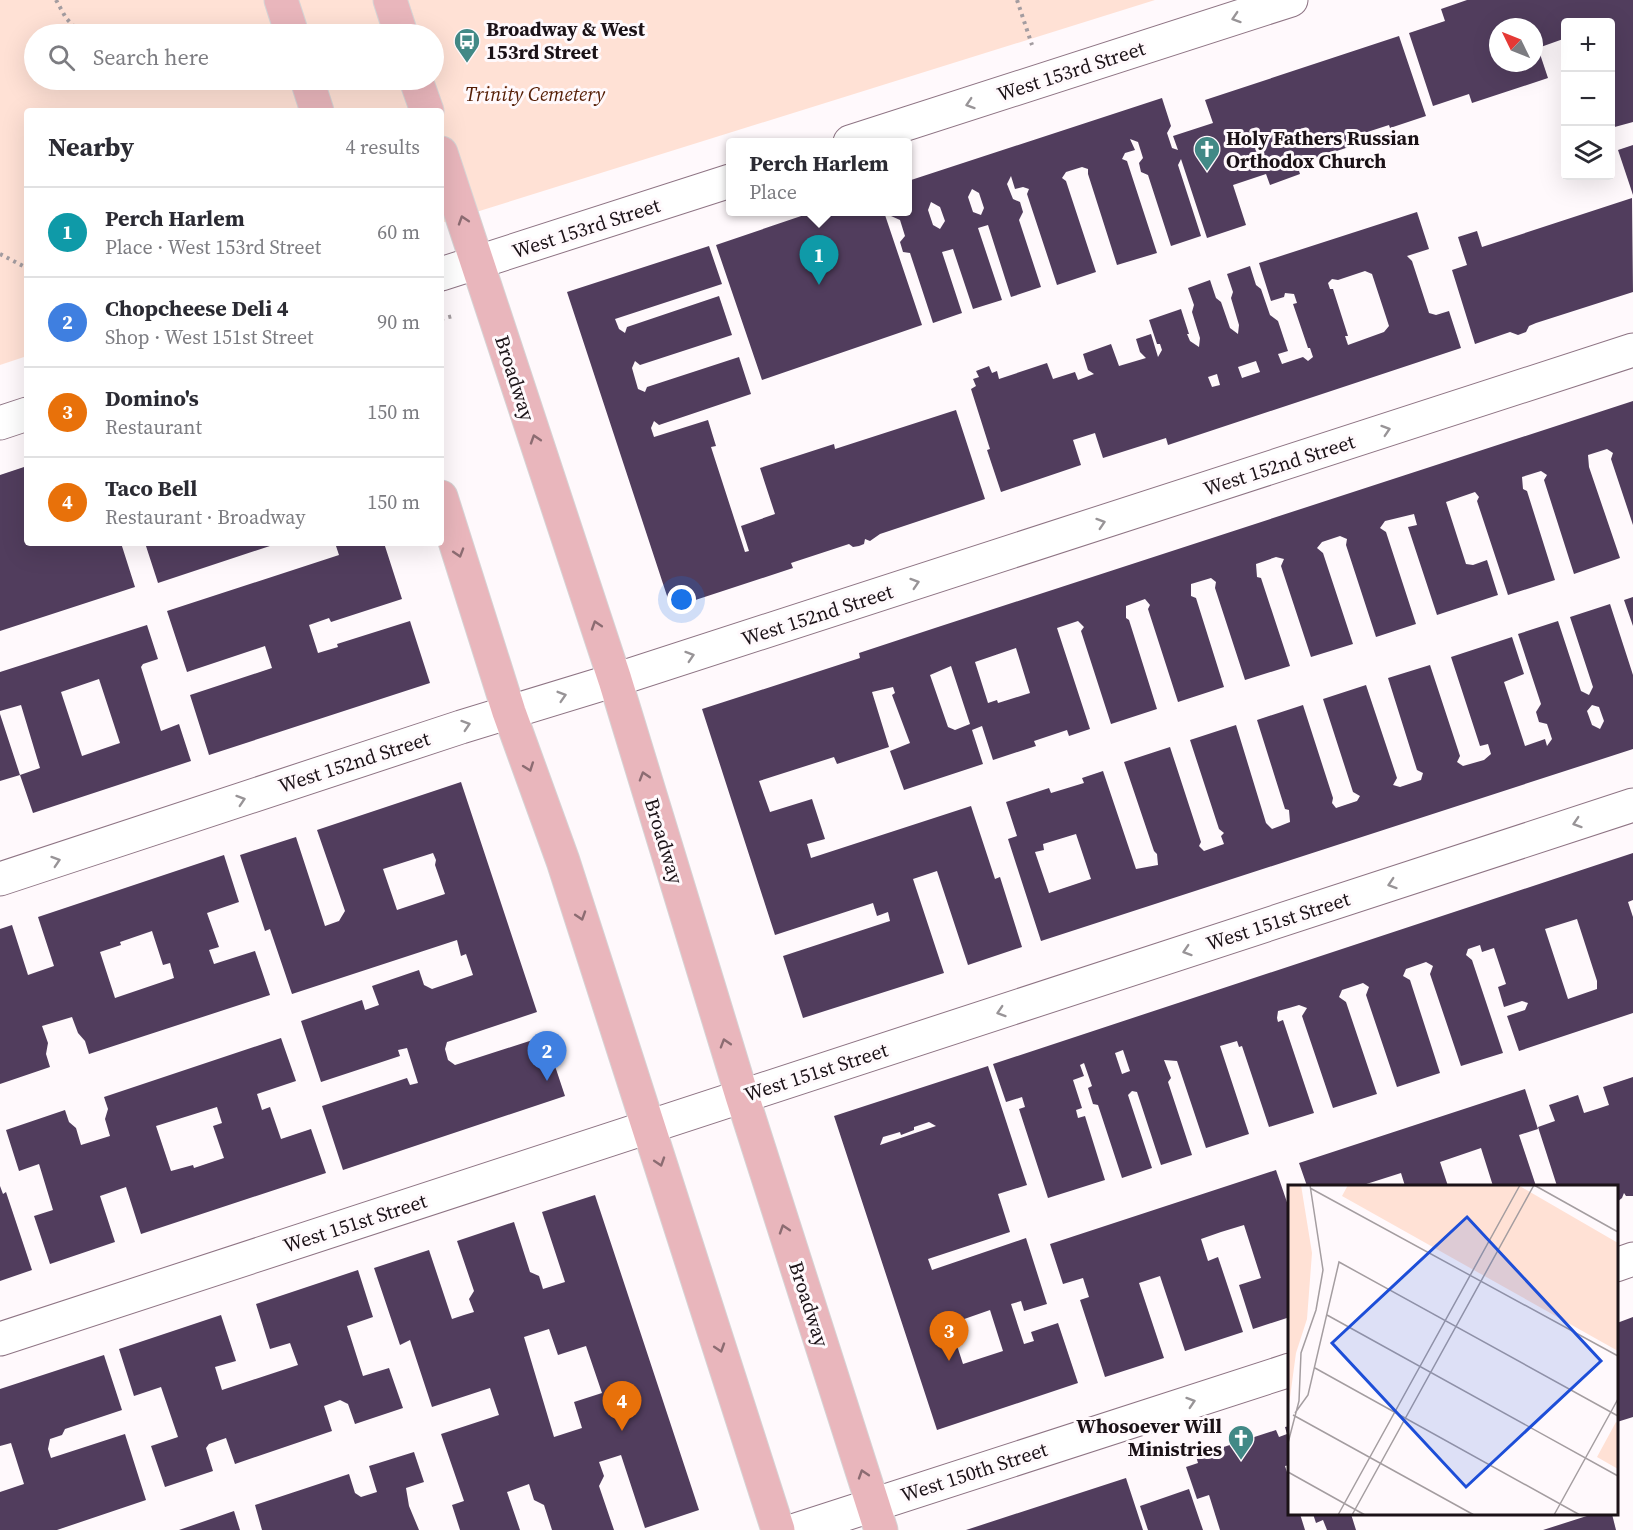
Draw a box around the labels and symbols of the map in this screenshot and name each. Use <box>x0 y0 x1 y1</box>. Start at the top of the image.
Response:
one-way arrow <box>1231 11 1242 23</box>
place label: Broadway & West 153rd Street <box>486 15 646 66</box>
north arrow <box>1489 18 1543 72</box>
bus stop icon: Broadway & West 153rd Street <box>452 26 482 64</box>
street label: West 153rd Street <box>994 34 1149 108</box>
park label: Trinity Cemetery <box>465 80 605 108</box>
one-way arrow <box>965 96 976 109</box>
place label: Holy Fathers Russian Orthodox Church <box>1226 124 1420 175</box>
church icon: Holy Fathers Russian Orthodox Church <box>1192 134 1222 172</box>
street label: West 153rd Street <box>509 191 664 265</box>
one-way arrow <box>458 215 470 226</box>
pin: 1 <box>800 236 838 285</box>
street label: Broadway <box>488 332 542 425</box>
one-way arrow <box>1380 425 1391 437</box>
street label: West 152nd Street <box>1200 427 1359 503</box>
one-way arrow <box>530 434 542 445</box>
one-way arrow <box>1095 517 1105 530</box>
one-way arrow <box>451 547 464 558</box>
street label: West 152nd Street <box>738 577 897 653</box>
one-way arrow <box>909 578 920 590</box>
your location <box>667 585 696 614</box>
one-way arrow <box>591 620 604 631</box>
one-way arrow <box>684 651 695 663</box>
one-way arrow <box>556 691 567 703</box>
one-way arrow <box>460 720 471 733</box>
street label: West 152nd Street <box>275 724 434 800</box>
one-way arrow <box>522 760 534 771</box>
one-way arrow <box>639 771 651 782</box>
one-way arrow <box>235 794 246 807</box>
street label: Broadway <box>638 795 691 888</box>
one-way arrow <box>1572 816 1583 829</box>
one-way arrow <box>50 855 61 868</box>
one-way arrow <box>1387 877 1398 889</box>
street label: West 151st Street <box>1203 884 1354 957</box>
one-way arrow <box>574 910 587 921</box>
one-way arrow <box>1182 944 1193 956</box>
one-way arrow <box>996 1005 1007 1017</box>
pin: 2 <box>528 1032 566 1081</box>
street label: West 151st Street <box>741 1035 892 1108</box>
one-way arrow <box>720 1038 732 1049</box>
one-way arrow <box>653 1156 666 1167</box>
inset map <box>1288 1185 1618 1515</box>
street label: West 151st Street <box>280 1186 431 1259</box>
one-way arrow <box>779 1224 791 1235</box>
street label: Broadway <box>782 1258 836 1351</box>
pin: 3 <box>930 1312 968 1361</box>
one-way arrow <box>713 1342 725 1353</box>
pin: 4 <box>602 1382 642 1431</box>
one-way arrow <box>1185 1397 1196 1409</box>
place label: Whosoever Will Ministries <box>1076 1412 1222 1463</box>
church icon: Whosoever Will Ministries <box>1226 1423 1256 1461</box>
street label: West 150th Street <box>897 1435 1051 1509</box>
one-way arrow <box>858 1469 870 1480</box>

